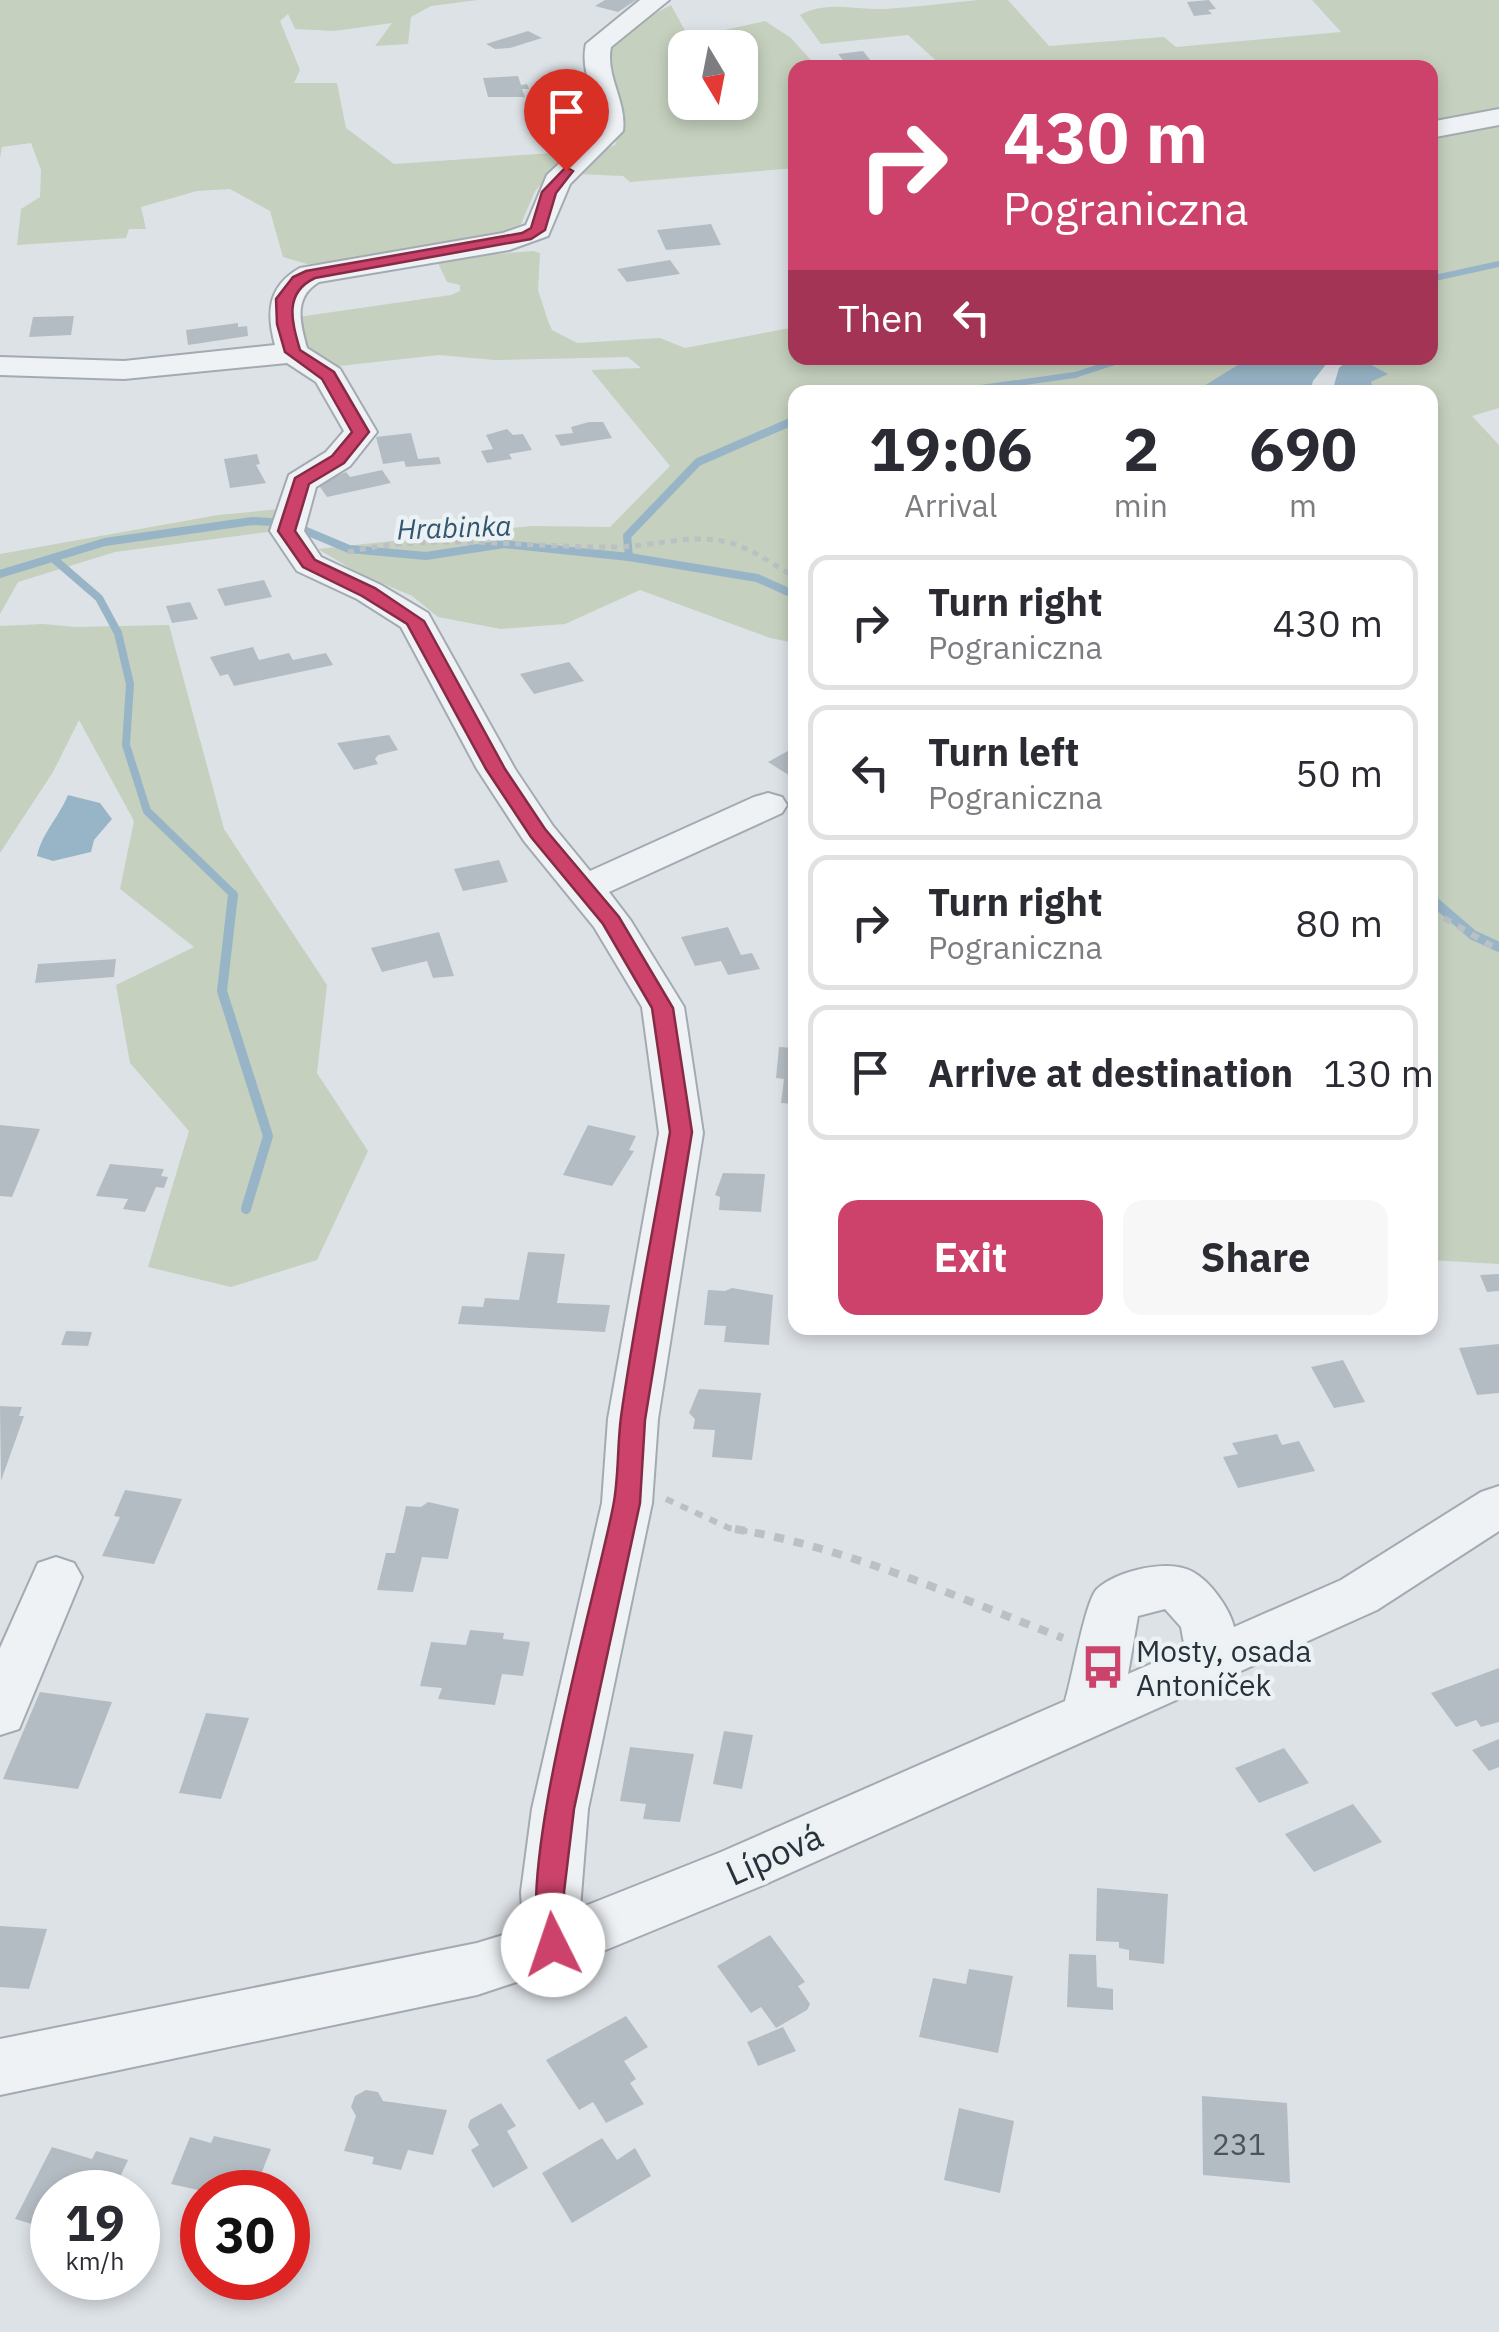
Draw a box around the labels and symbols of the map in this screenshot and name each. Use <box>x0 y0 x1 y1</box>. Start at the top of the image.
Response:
north arrow <box>668 30 758 120</box>
pin <box>524 69 609 172</box>
water label: Hrabinka <box>396 507 512 547</box>
place label: Mosty, osada Antoníček <box>1136 1631 1312 1704</box>
bus stop icon: Mosty, osada Antoníček <box>1079 1643 1127 1691</box>
street label: Lípová <box>718 1812 830 1896</box>
position arrow <box>501 1893 605 1997</box>
house number: 231 <box>1212 2124 1266 2163</box>
speed limit sign: 30 <box>180 2170 310 2300</box>

